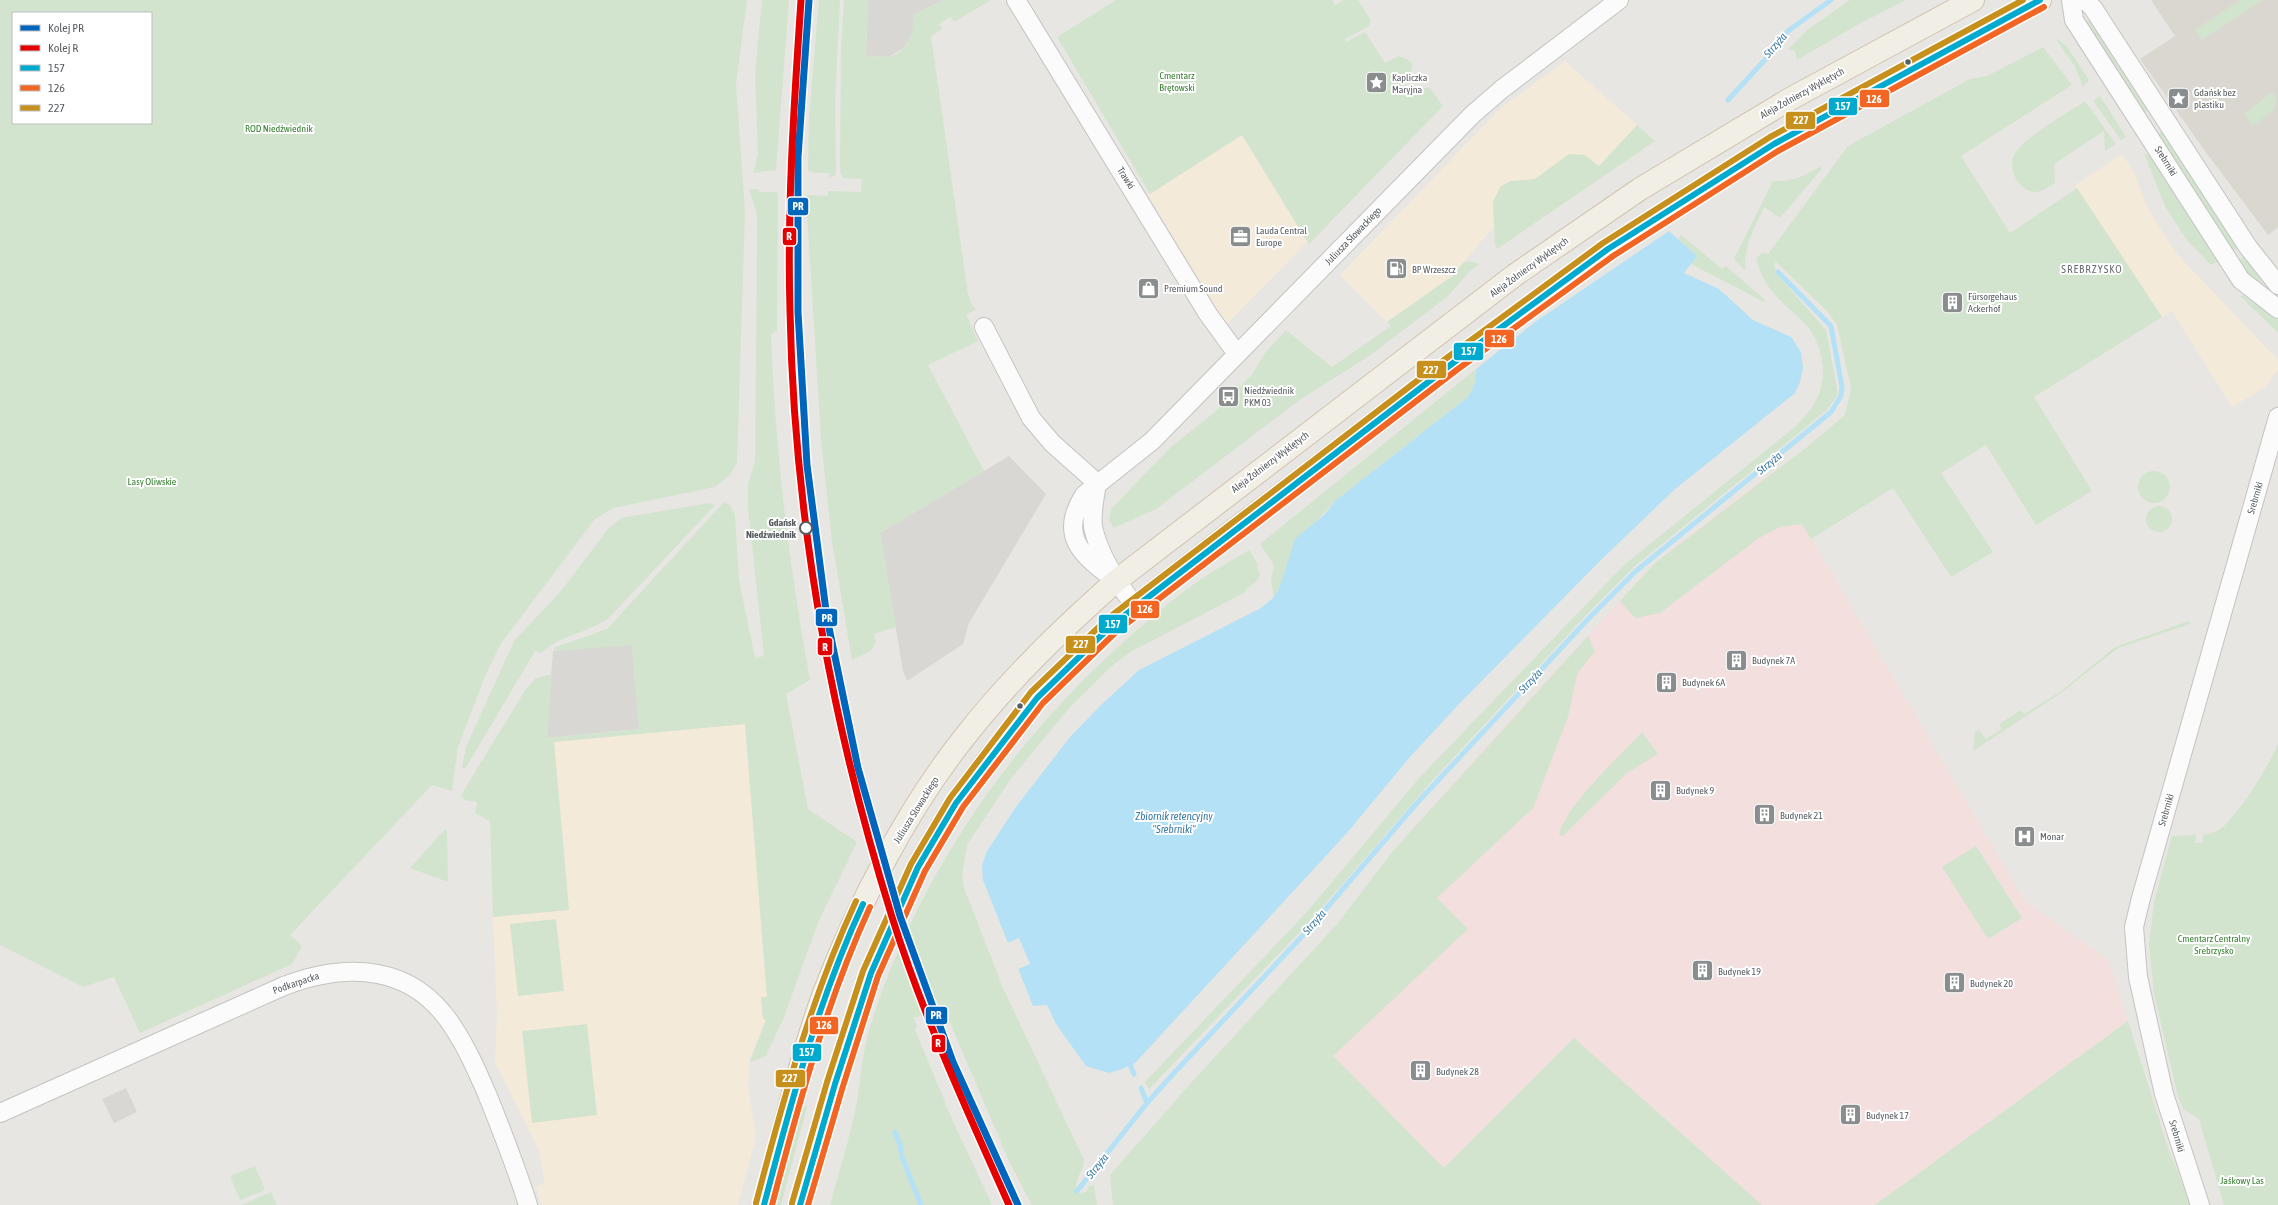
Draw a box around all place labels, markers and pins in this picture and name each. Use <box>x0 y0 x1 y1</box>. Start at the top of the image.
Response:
unlabelled marker <box>1903 57 1913 67</box>
place icon: Kapliczka Maryjna <box>1364 70 1390 96</box>
place label: Kapliczka Maryjna <box>1392 72 1428 95</box>
place icon: Gdańsk bez plastiku <box>2166 85 2192 111</box>
place label: Gdańsk bez plastiku <box>2194 87 2236 110</box>
office icon: Lauda Central Europe <box>1227 223 1253 249</box>
place label: Lauda Central Europe <box>1256 225 1307 248</box>
fuel station icon: BP Wrzeszcz <box>1383 256 1409 282</box>
place label: BP Wrzeszcz <box>1412 264 1456 275</box>
shop icon: Premium Sound <box>1136 275 1162 301</box>
place label: Premium Sound <box>1164 283 1223 294</box>
building icon: Fürsorgehaus Ackerhof <box>1939 289 1965 315</box>
place label: Fürsorgehaus Ackerhof <box>1968 291 2018 314</box>
bus stop icon: Niedźwiednik PKM 03 <box>1215 383 1241 409</box>
place label: Niedźwiednik PKM 03 <box>1244 385 1295 408</box>
place label: Gdańsk Niedźwiednik <box>746 517 797 540</box>
marker: Gdańsk Niedźwiednik <box>799 521 813 535</box>
building icon: Budynek 7A <box>1723 647 1749 673</box>
place label: Budynek 7A <box>1752 655 1795 666</box>
building icon: Budynek 6A <box>1654 669 1680 695</box>
place label: Budynek 6A <box>1682 677 1725 688</box>
unlabelled marker <box>1015 701 1025 711</box>
building icon: Budynek 9 <box>1648 777 1674 803</box>
place label: Budynek 9 <box>1676 785 1715 796</box>
building icon: Budynek 21 <box>1751 802 1777 828</box>
place label: Budynek 21 <box>1780 810 1823 821</box>
hospital icon: Monar <box>2011 823 2037 849</box>
place label: Monar <box>2040 831 2065 842</box>
building icon: Budynek 19 <box>1689 958 1715 984</box>
place label: Budynek 19 <box>1718 966 1761 977</box>
building icon: Budynek 20 <box>1942 970 1968 996</box>
place label: Budynek 20 <box>1970 978 2013 989</box>
building icon: Budynek 28 <box>1408 1058 1434 1084</box>
place label: Budynek 28 <box>1436 1066 1479 1077</box>
building icon: Budynek 17 <box>1838 1102 1864 1128</box>
place label: Budynek 17 <box>1866 1110 1909 1121</box>

